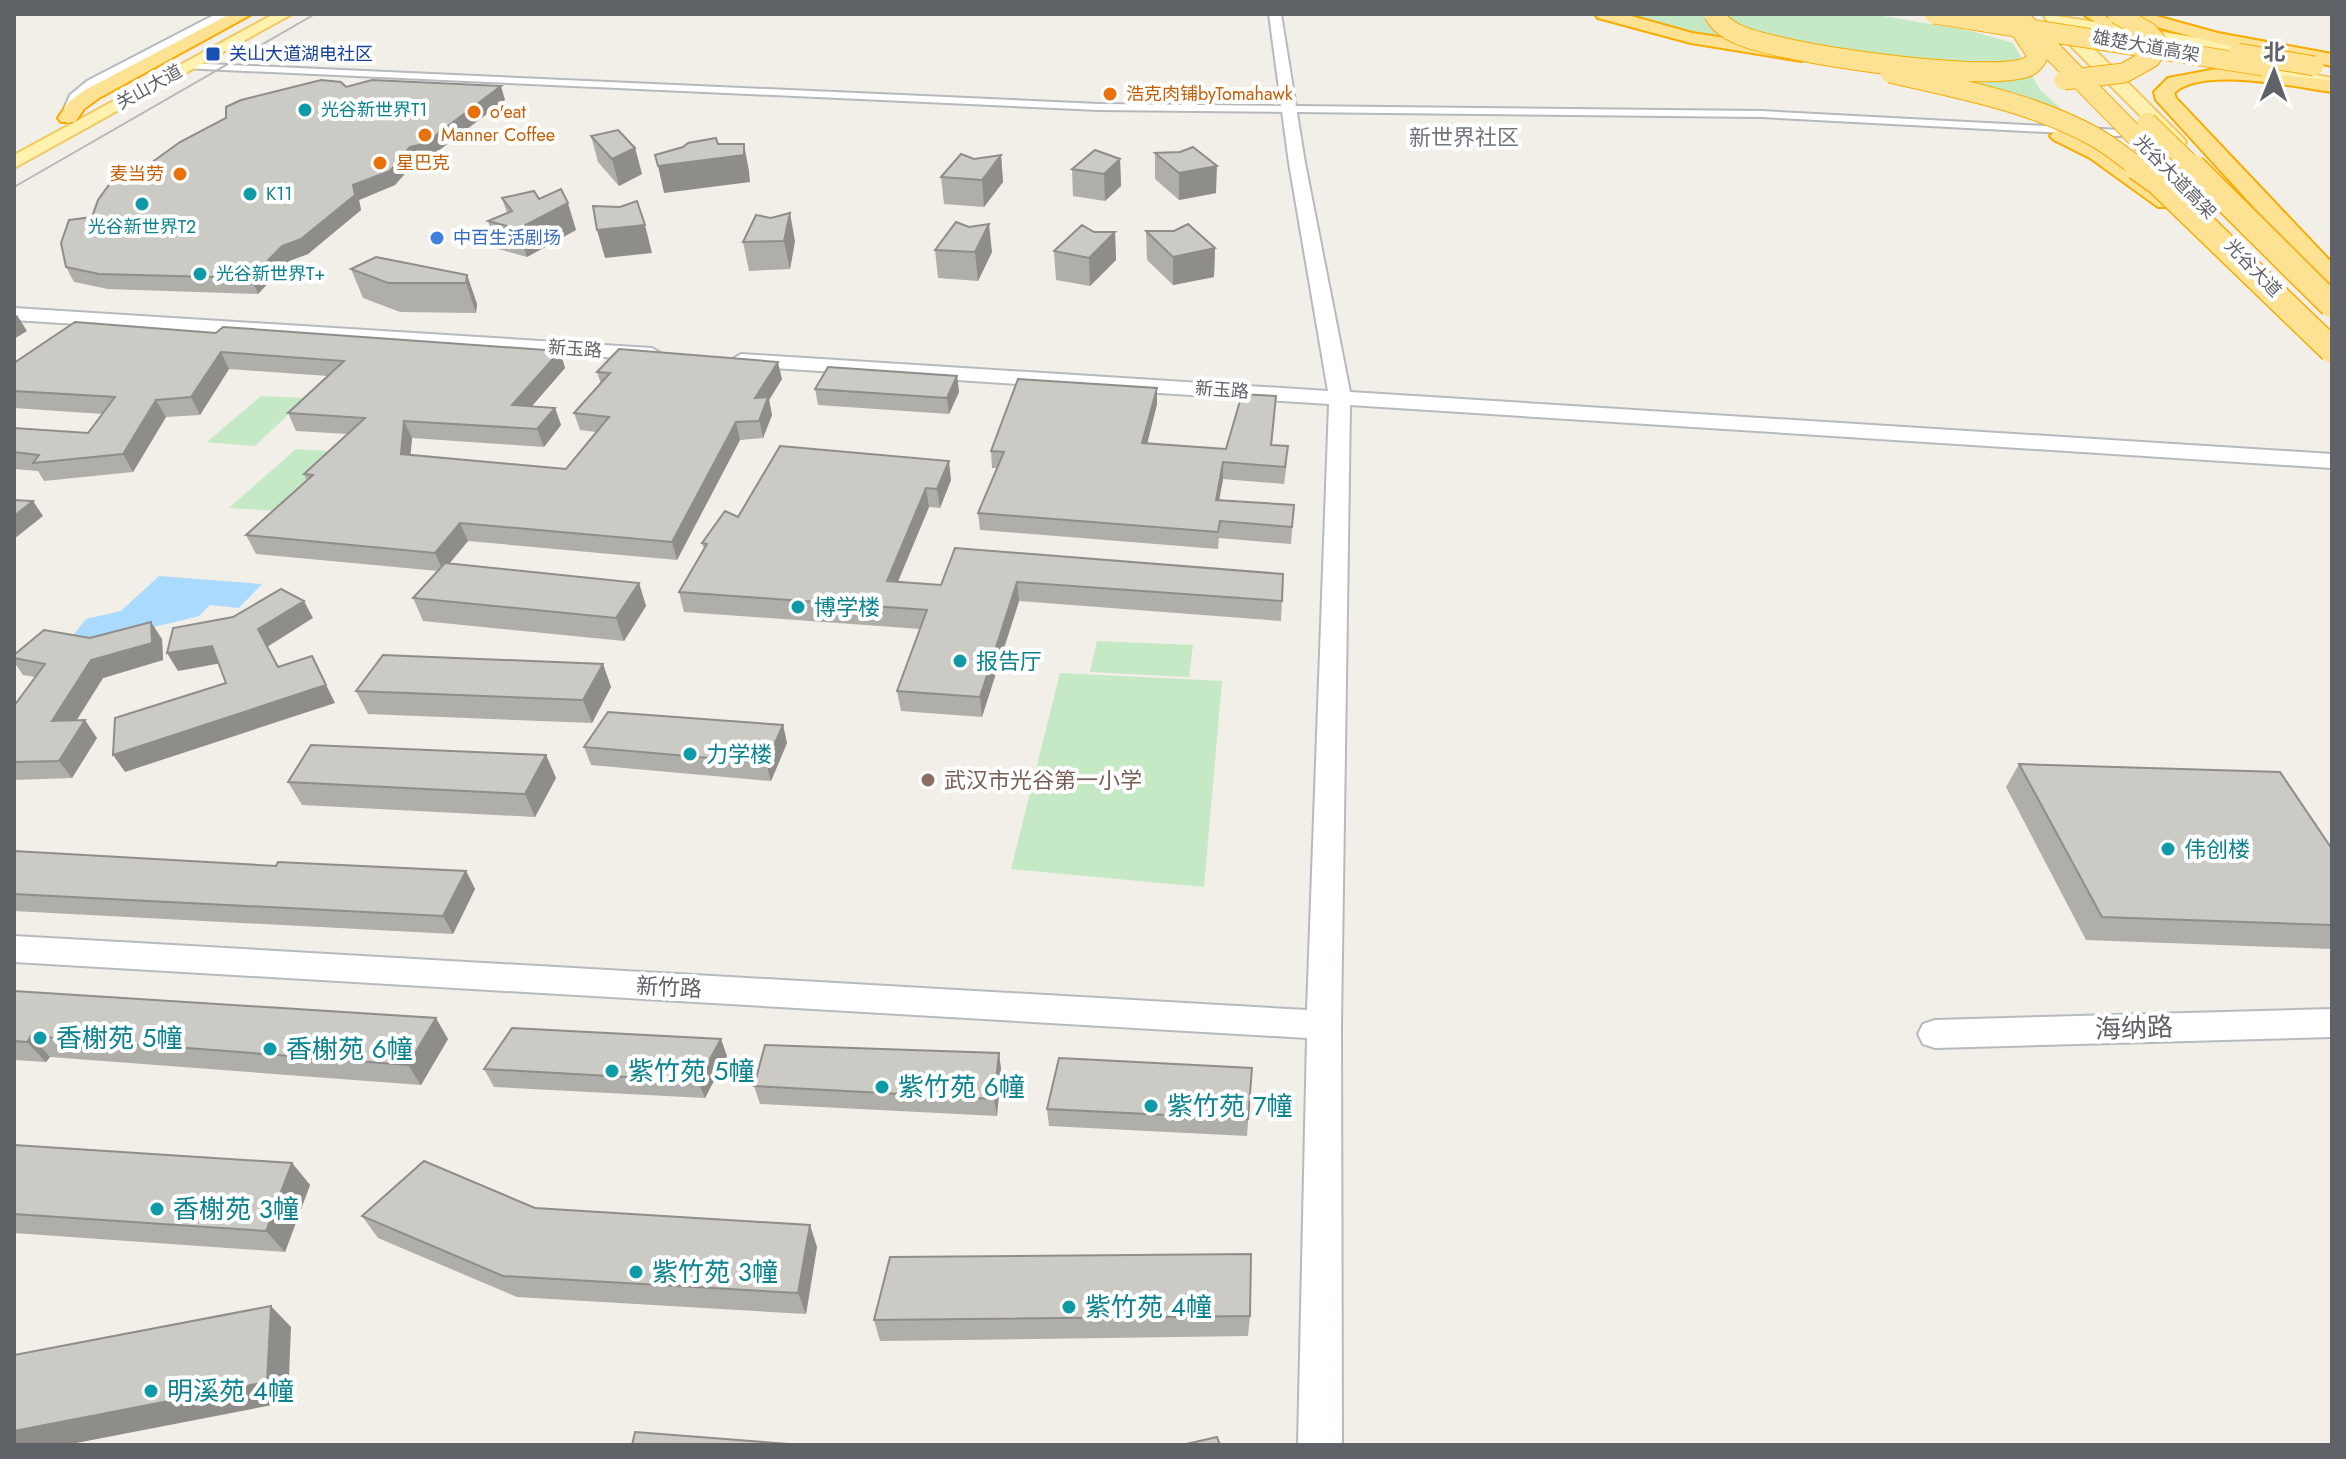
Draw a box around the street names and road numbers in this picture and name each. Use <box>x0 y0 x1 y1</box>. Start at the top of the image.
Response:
street label: 雄楚大道高架 <box>2091 24 2201 68</box>
street label: 关山大道 <box>111 58 187 116</box>
street label: 光谷大道高架 <box>2128 129 2222 225</box>
street label: 光谷大道 <box>2219 233 2287 303</box>
street label: 新玉路 <box>547 334 603 364</box>
street label: 新玉路 <box>1194 375 1250 405</box>
street label: 新竹路 <box>635 969 703 1005</box>
street label: 海纳路 <box>2094 1008 2174 1048</box>

